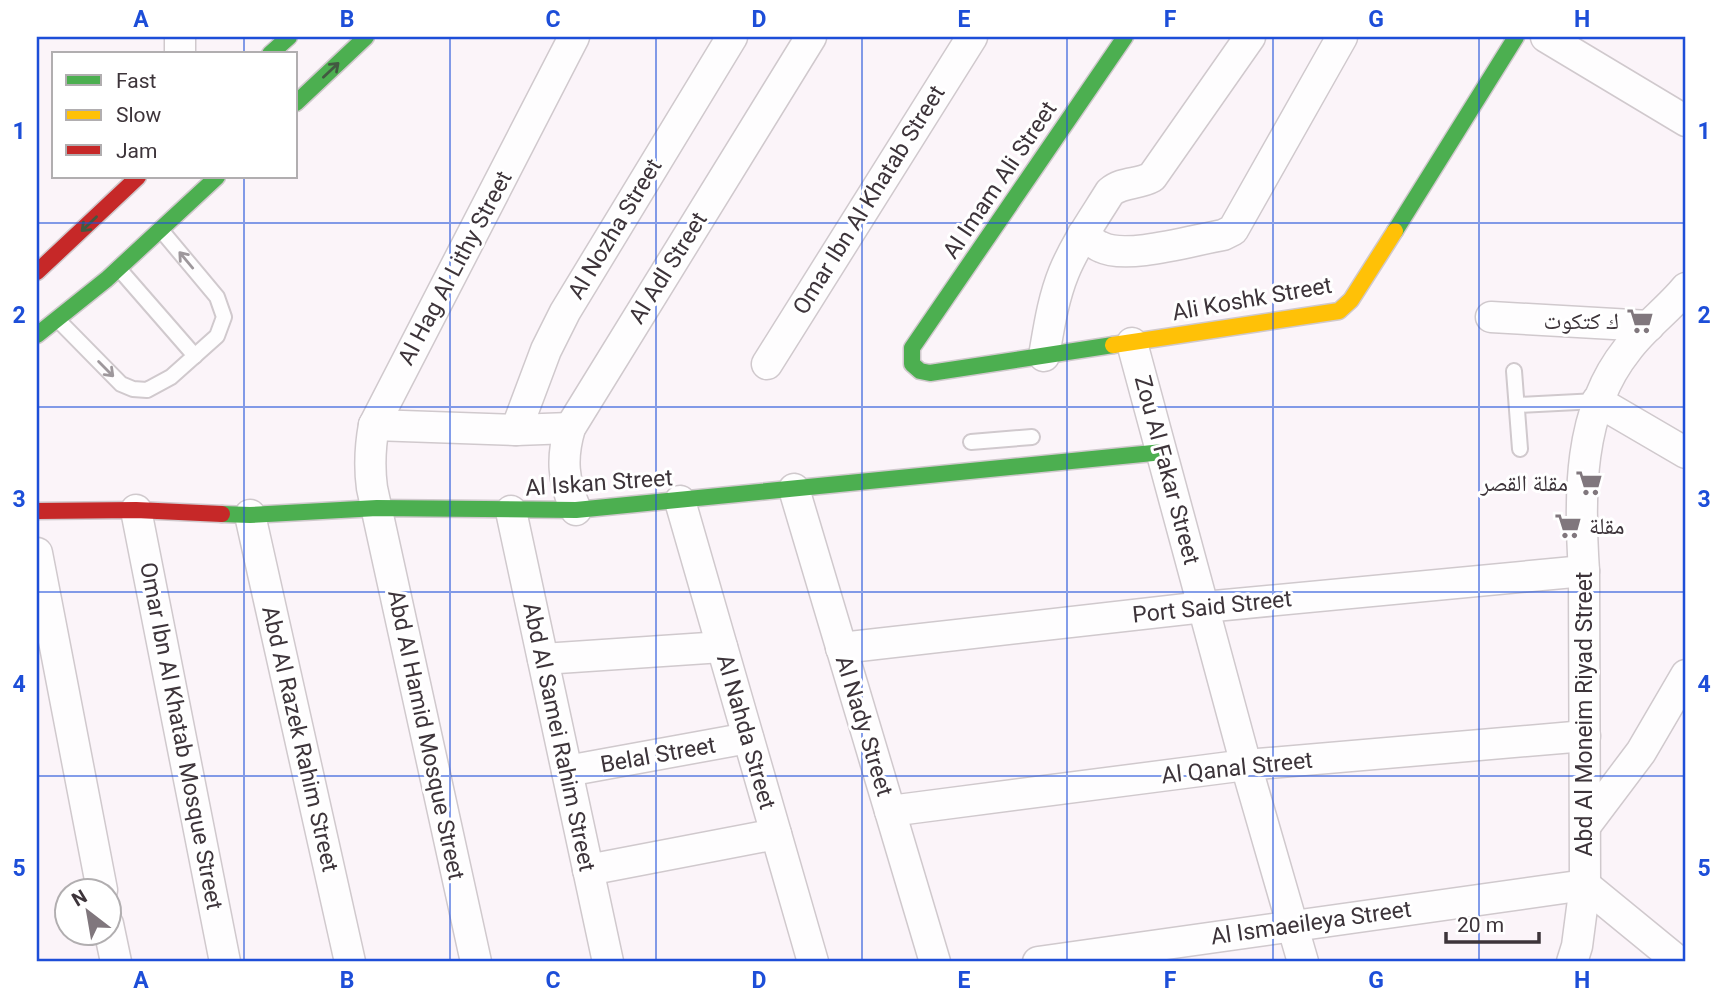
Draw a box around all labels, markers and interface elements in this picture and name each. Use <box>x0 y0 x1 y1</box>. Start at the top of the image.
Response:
text: A <box>133 6 149 33</box>
text: B <box>340 6 354 33</box>
text: C <box>545 6 561 33</box>
text: D <box>752 6 766 33</box>
text: E <box>958 6 971 33</box>
text: F <box>1164 6 1177 33</box>
text: G <box>1368 6 1384 33</box>
text: H <box>1574 6 1590 33</box>
legend <box>52 52 298 178</box>
one-way arrow <box>322 61 339 78</box>
text: Fast <box>116 69 157 93</box>
street label: Omar Ibn Al Khatab Street <box>787 81 951 319</box>
street label: Al Imam Ali Street <box>937 96 1063 264</box>
text: Slow <box>116 103 162 127</box>
text: 1 <box>12 118 26 145</box>
text: 1 <box>1697 118 1711 145</box>
text: Jam <box>116 139 157 163</box>
street label: Al Nozha Street <box>563 154 667 304</box>
street label: Al Hag Al Lithy Street <box>392 166 518 370</box>
street label: Al Adl Street <box>623 207 713 329</box>
one-way arrow <box>81 215 98 232</box>
one-way arrow <box>178 251 194 269</box>
street label: Ali Koshk Street <box>1170 272 1334 326</box>
text: 2 <box>12 302 26 329</box>
text: 2 <box>1697 302 1711 329</box>
supermarket icon: ك كتكوت <box>1625 306 1655 336</box>
place label: ك كتكوت <box>1544 308 1619 335</box>
one-way arrow <box>97 360 114 377</box>
street label: Zou Al Fakar Street <box>1129 373 1205 567</box>
street label: Al Iskan Street <box>524 464 674 502</box>
supermarket icon: مقلة القصر <box>1574 468 1604 498</box>
place label: مقلة القصر <box>1479 470 1568 497</box>
text: 3 <box>12 486 26 513</box>
text: 3 <box>1697 486 1711 513</box>
supermarket icon: مقلة <box>1553 511 1583 541</box>
place label: مقلة <box>1589 513 1624 540</box>
street label: Omar Ibn Al Khatab Mosque Street <box>134 560 228 912</box>
street label: Abd Al Moneim Riyad Street <box>1571 572 1598 856</box>
street label: Port Said Street <box>1131 585 1293 629</box>
street label: Abd Al Hamid Mosque Street <box>382 588 470 882</box>
street label: Abd Al Samei Rahim Street <box>517 600 601 874</box>
street label: Abd Al Razek Rahim Street <box>256 604 344 874</box>
street label: Al Nahda Street <box>711 651 781 813</box>
street label: Al Nady Street <box>830 652 898 800</box>
text: 4 <box>12 671 26 698</box>
text: 4 <box>1697 671 1711 698</box>
street label: Belal Street <box>598 732 718 778</box>
street label: Al Qanal Street <box>1160 747 1314 789</box>
text: 5 <box>12 855 26 882</box>
text: 5 <box>1697 855 1711 882</box>
north arrow <box>52 876 122 946</box>
text: N <box>68 885 91 911</box>
street label: Al Ismaeileya Street <box>1209 896 1413 950</box>
scale bar <box>1446 901 1539 945</box>
text: 20 m <box>1457 913 1504 937</box>
text: A <box>133 967 149 994</box>
text: B <box>340 967 354 994</box>
text: C <box>545 967 561 994</box>
text: D <box>752 967 766 994</box>
text: E <box>958 967 971 994</box>
text: F <box>1164 967 1177 994</box>
text: G <box>1368 967 1384 994</box>
text: H <box>1574 967 1590 994</box>

